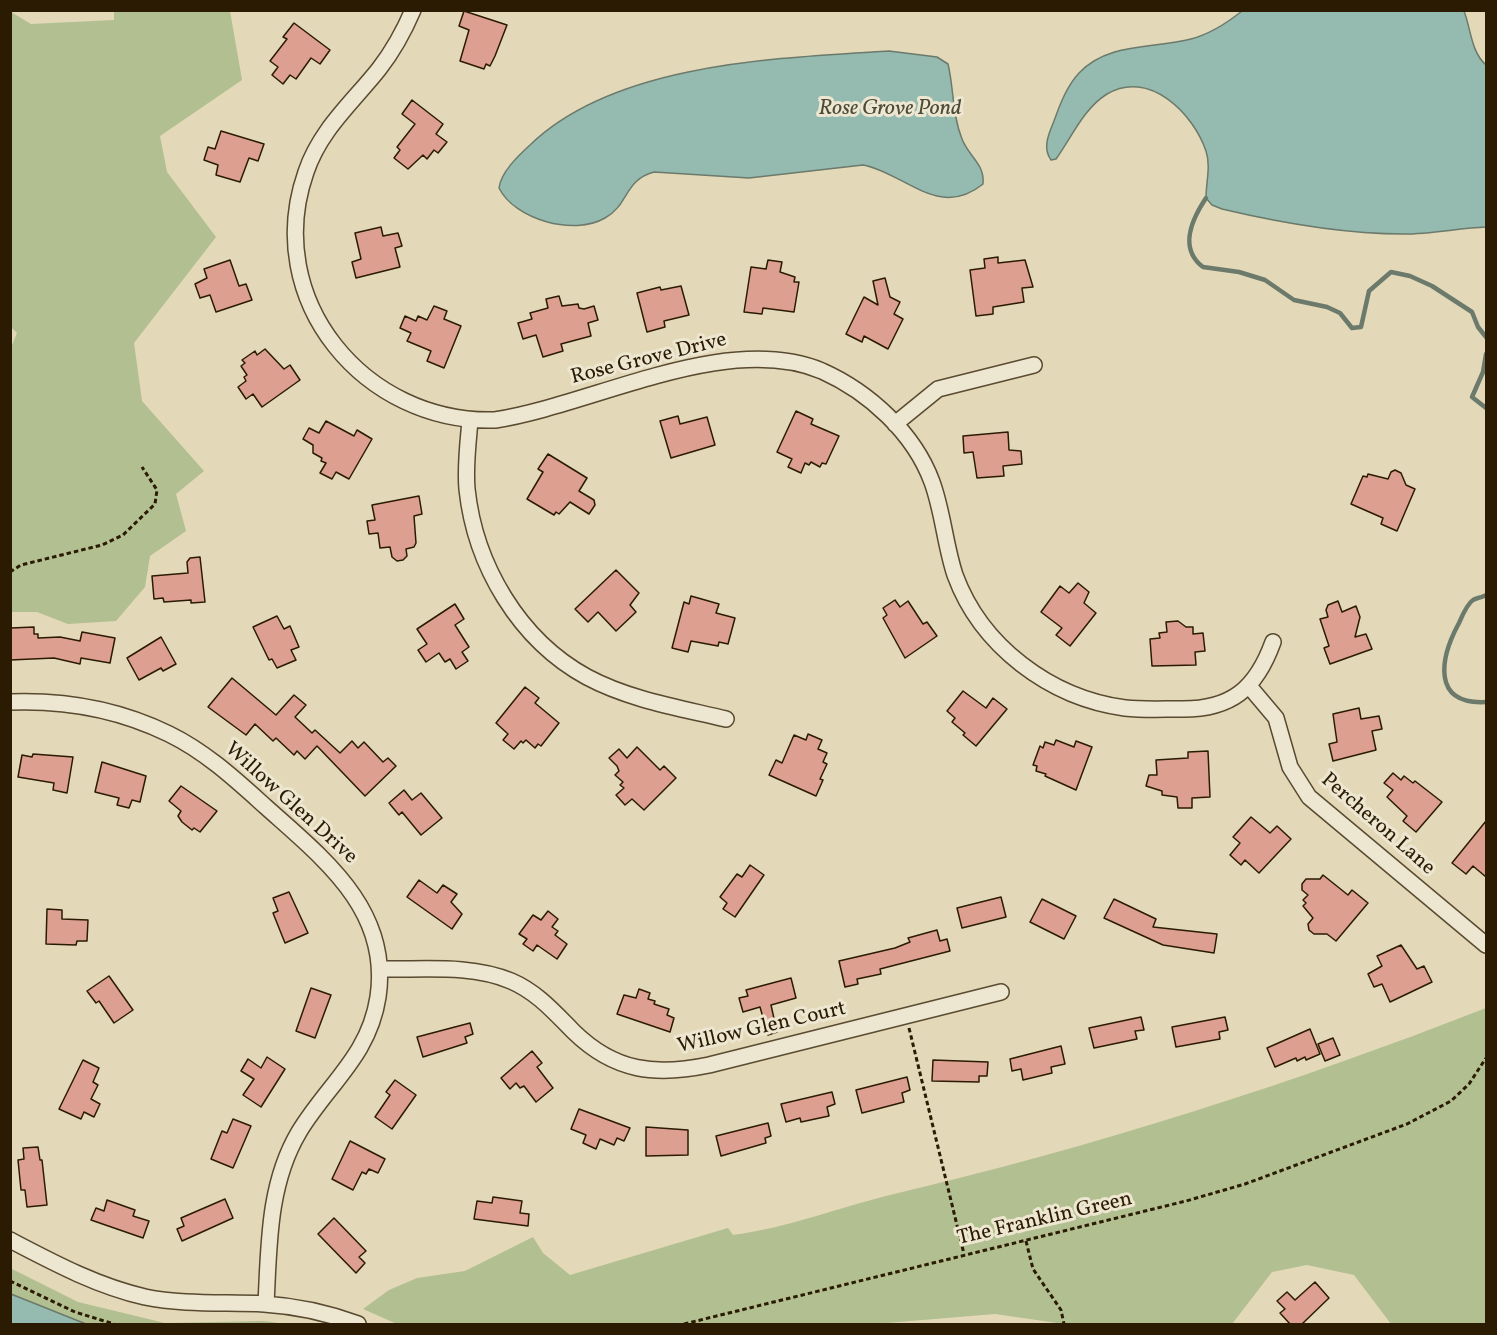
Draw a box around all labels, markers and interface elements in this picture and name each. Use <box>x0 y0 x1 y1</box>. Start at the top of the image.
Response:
water label: Rose Grove Pond <box>818 97 962 123</box>
street label: Rose Grove Drive <box>568 328 730 392</box>
street label: Willow Glen Drive <box>218 738 362 870</box>
street label: Percheron Lane <box>1315 768 1439 882</box>
street label: Willow Glen Court <box>675 997 849 1061</box>
street label: The Franklin Green <box>955 1188 1135 1252</box>

